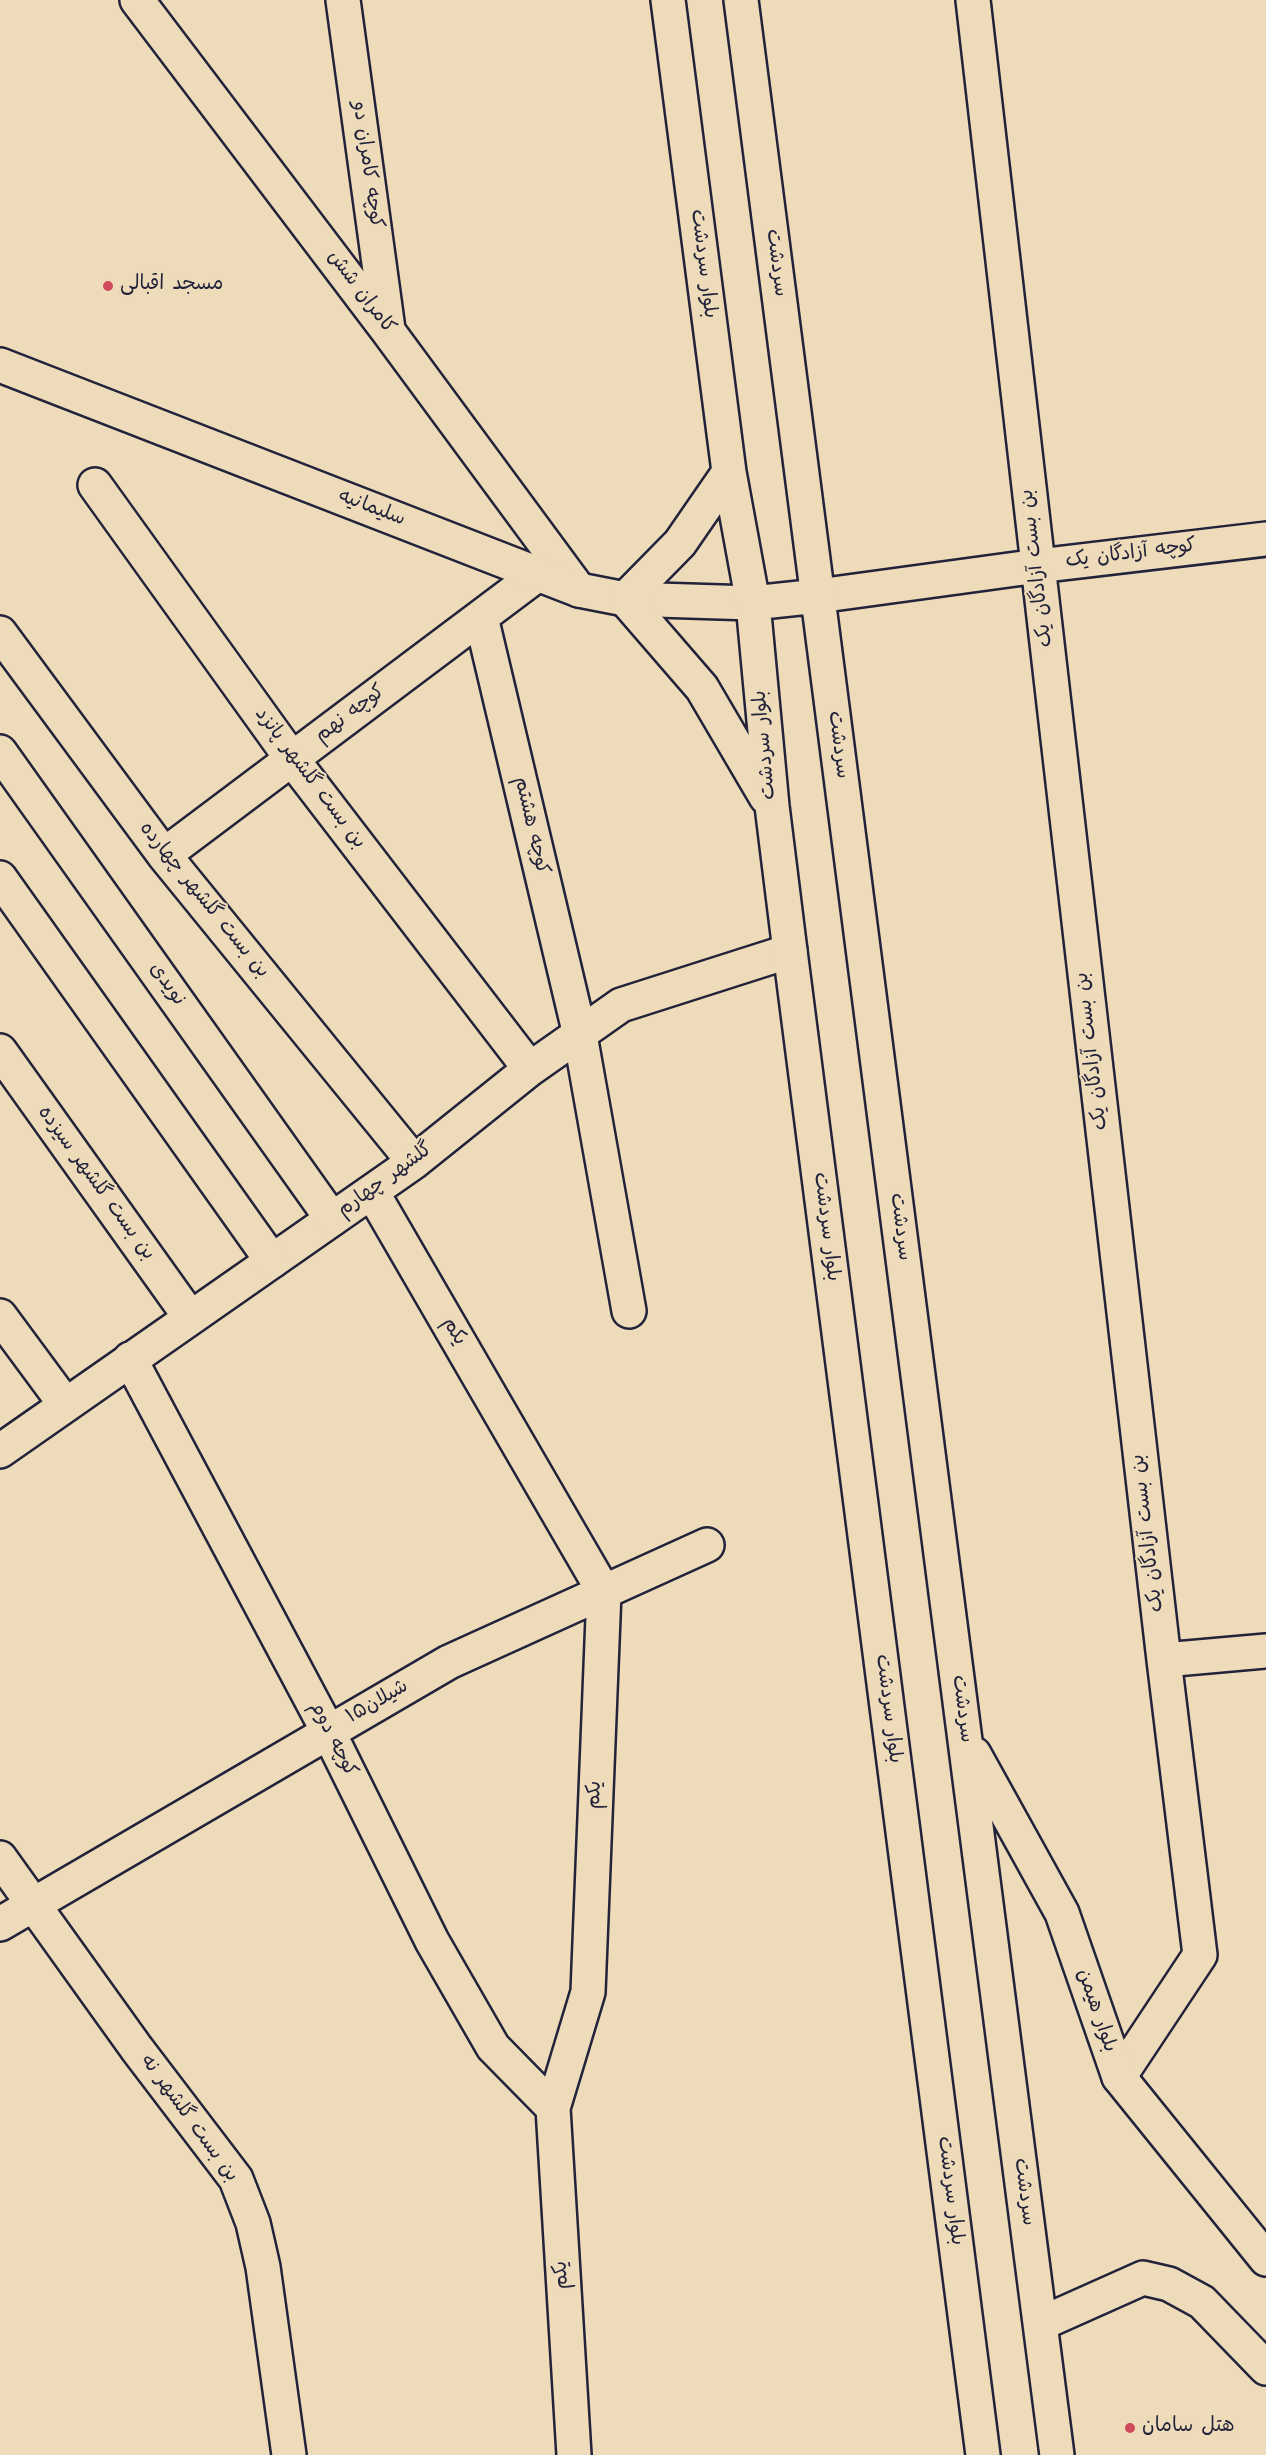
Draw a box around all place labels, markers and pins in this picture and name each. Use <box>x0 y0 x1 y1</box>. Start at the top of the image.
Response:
place label: مسجد اقبالی <box>120 274 223 298</box>
marker: مسجد اقبالی <box>101 279 115 293</box>
place label: هتل سامان <box>1142 2416 1235 2440</box>
marker: هتل سامان <box>1123 2421 1137 2435</box>

